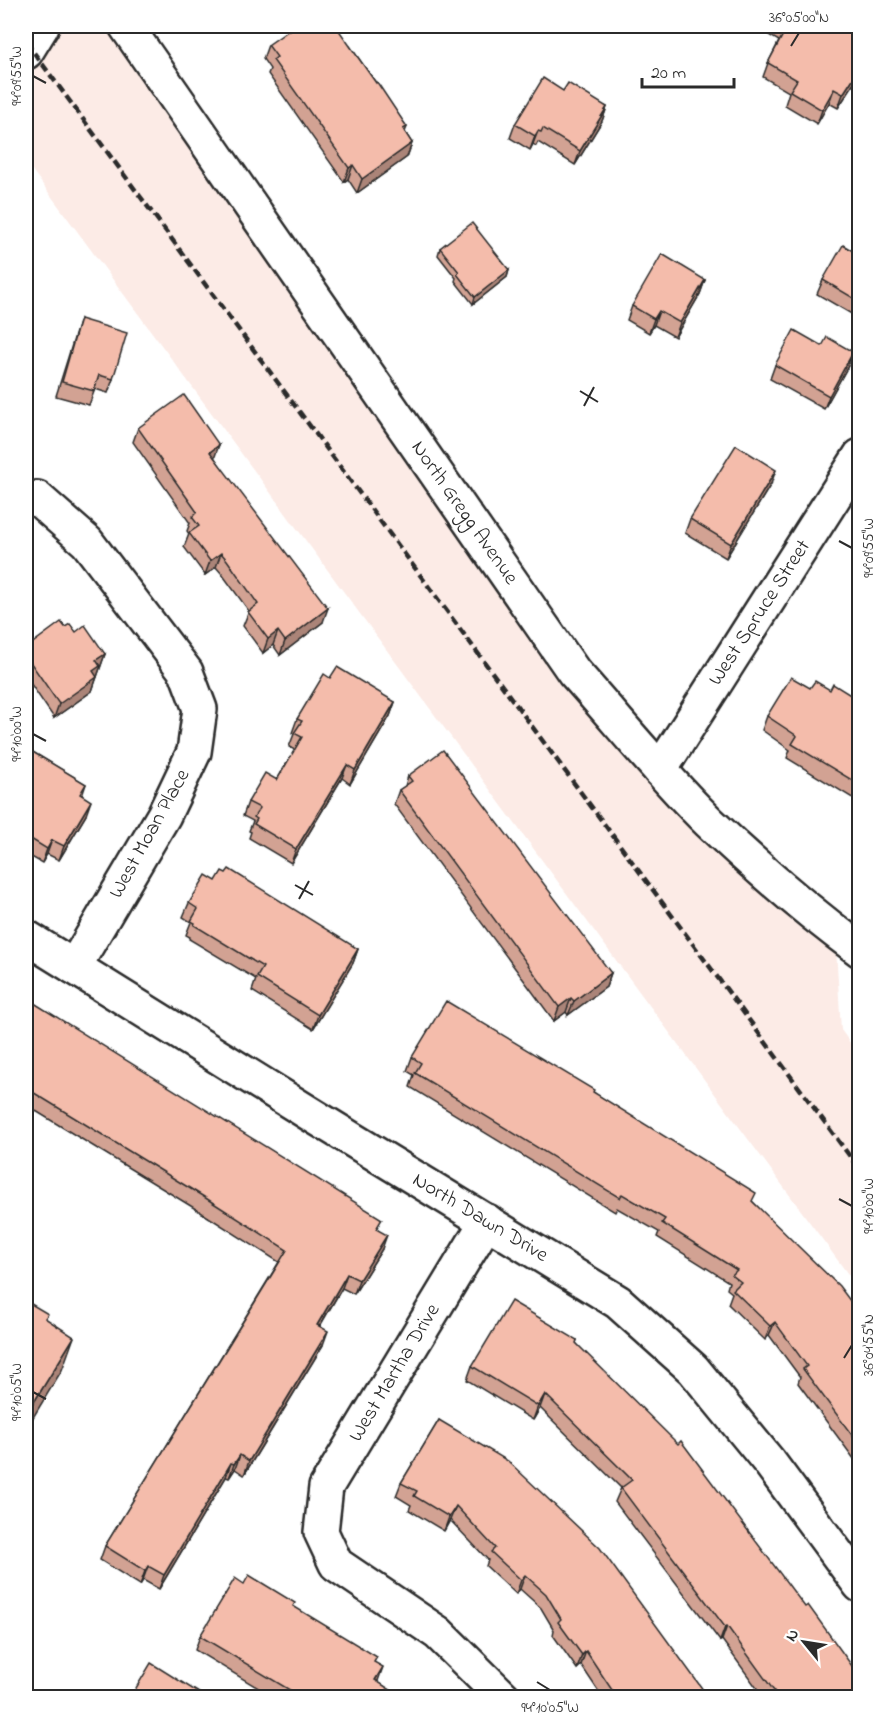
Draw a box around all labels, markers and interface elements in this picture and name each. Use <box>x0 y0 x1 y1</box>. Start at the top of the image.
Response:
text: 36°05'00"N <box>769 7 829 29</box>
text: 94°09'55"W <box>6 46 28 106</box>
scale bar <box>642 51 734 89</box>
text: 20 m <box>651 61 686 87</box>
street label: North Gregg Avenue <box>401 435 525 593</box>
text: 94°09'55"W <box>858 518 880 578</box>
street label: West Spruce Street <box>701 534 819 692</box>
text: 94°10'00"W <box>6 706 28 762</box>
street label: West Moan Place <box>102 763 198 904</box>
street label: North Dawn Drive <box>406 1166 554 1271</box>
text: 94°10'00"W <box>858 1178 880 1234</box>
street label: West Martha Drive <box>342 1298 449 1448</box>
text: 36°04'55"N <box>858 1314 880 1376</box>
text: 94°10'05"W <box>6 1363 28 1421</box>
north arrow <box>774 1612 834 1672</box>
text: N <box>780 1625 806 1646</box>
text: 94°10'05"W <box>521 1697 579 1719</box>

